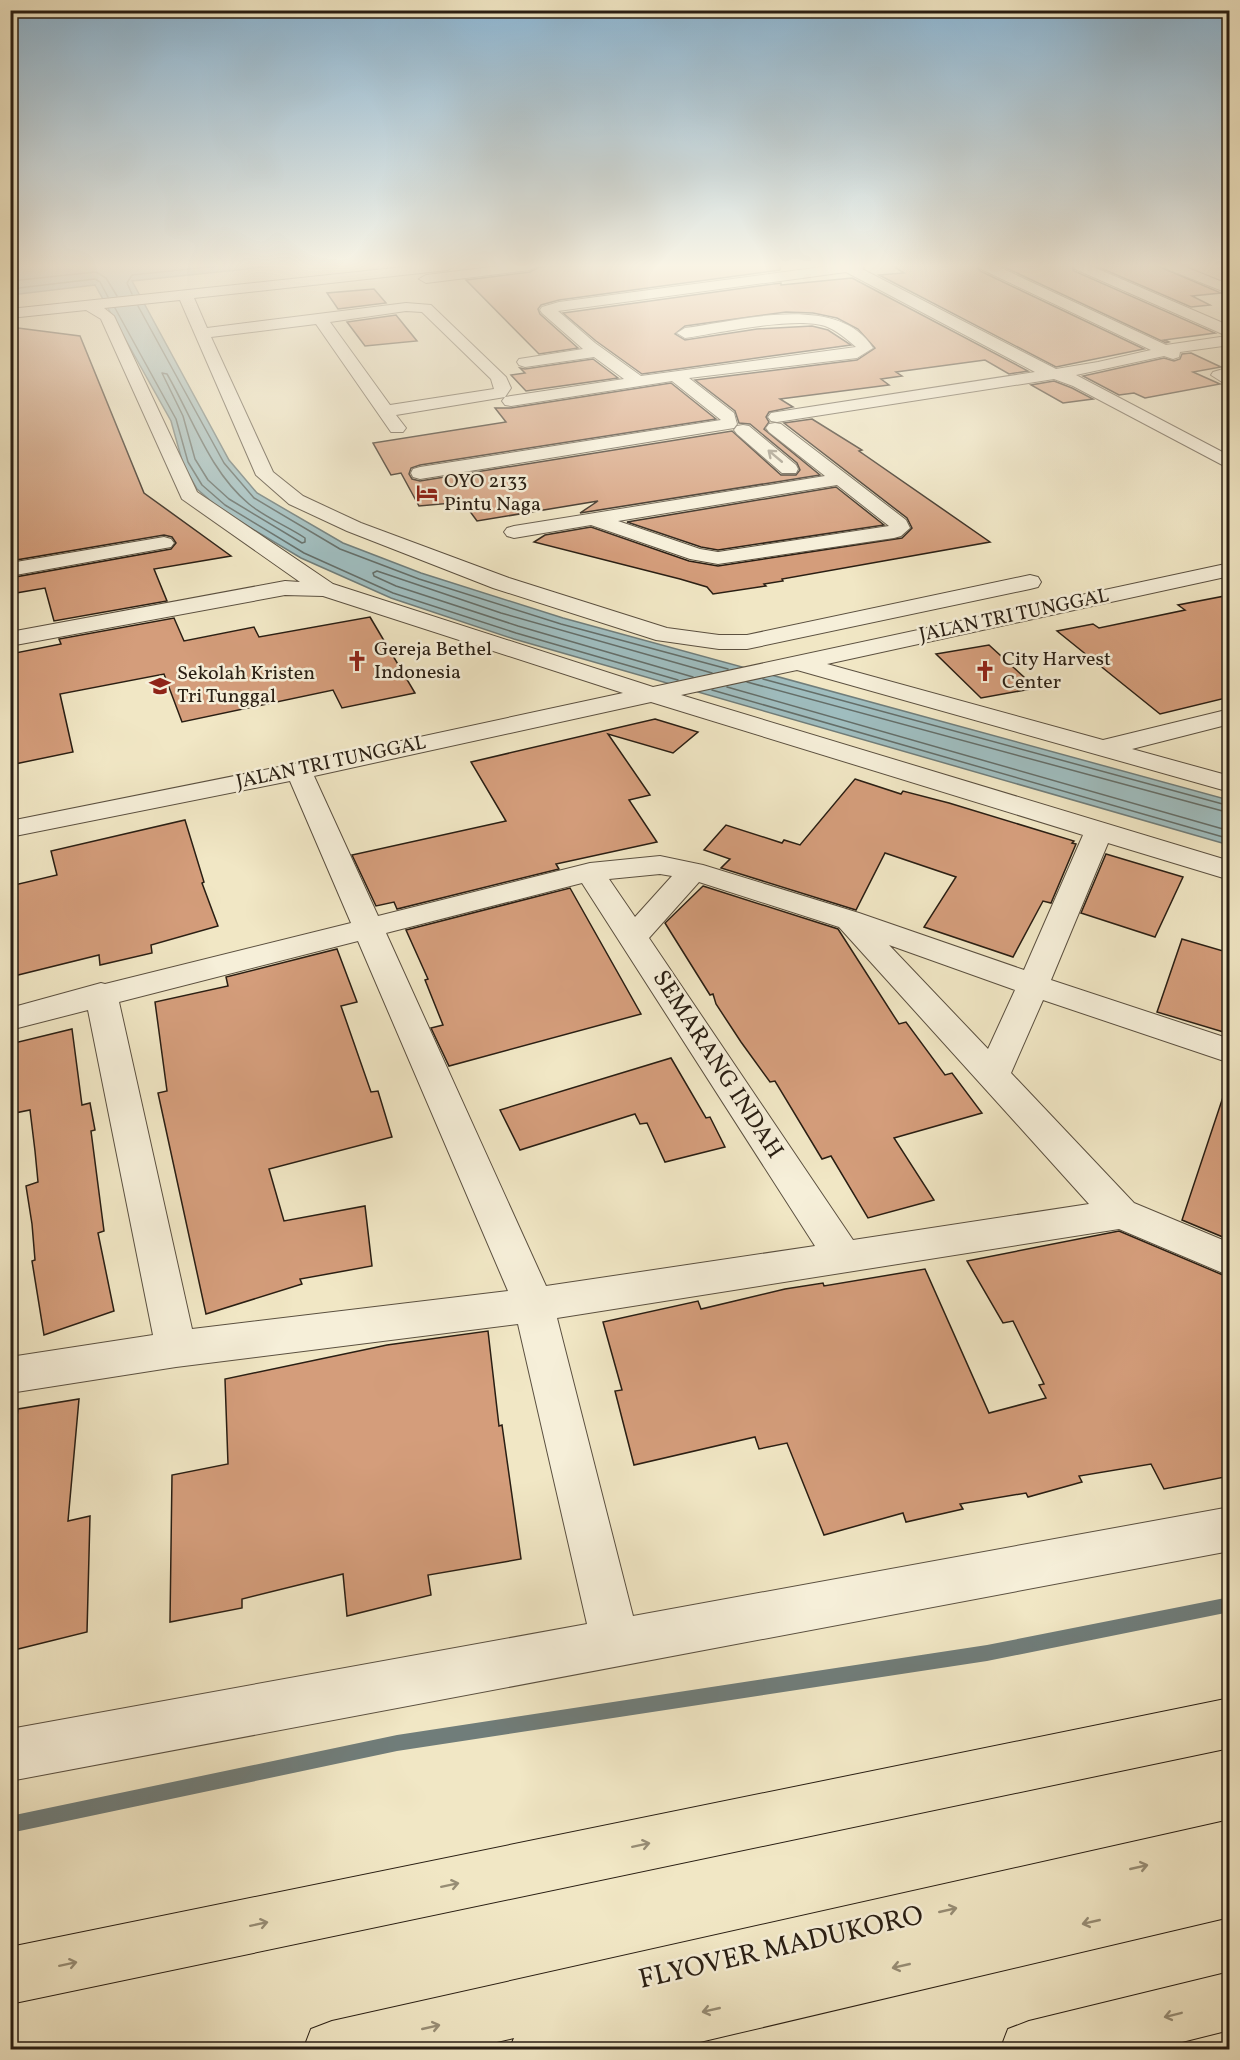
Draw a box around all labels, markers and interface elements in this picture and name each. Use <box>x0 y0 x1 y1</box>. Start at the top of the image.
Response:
one-way arrow <box>767 450 783 463</box>
place label: OYO 2133 Pintu Naga <box>444 468 541 519</box>
hotel icon: OYO 2133 Pintu Naga <box>415 481 439 505</box>
street label: JALAN TRI TUNGGAL <box>916 582 1112 650</box>
place label: Gereja Bethel Indonesia <box>374 636 492 687</box>
place label: City Harvest Center <box>1002 646 1111 697</box>
church icon: Gereja Bethel Indonesia <box>345 649 369 673</box>
church icon: City Harvest Center <box>973 659 997 683</box>
place label: Sekolah Kristen Tri Tunggal <box>177 660 315 711</box>
school or university icon: Sekolah Kristen Tri Tunggal <box>148 674 172 698</box>
street label: JALAN TRI TUNGGAL <box>233 729 429 797</box>
street label: SEMARANG INDAH <box>643 964 791 1166</box>
one-way arrow <box>630 1839 650 1850</box>
one-way arrow <box>1128 1861 1148 1872</box>
one-way arrow <box>439 1879 459 1890</box>
street label: FLYOVER MADUKORO <box>635 1896 927 2000</box>
one-way arrow <box>939 1904 958 1916</box>
one-way arrow <box>1081 1917 1100 1929</box>
one-way arrow <box>249 1918 268 1930</box>
one-way arrow <box>57 1958 77 1969</box>
one-way arrow <box>891 1961 911 1972</box>
one-way arrow <box>701 2004 720 2016</box>
one-way arrow <box>1163 2009 1182 2021</box>
one-way arrow <box>421 2021 440 2033</box>

